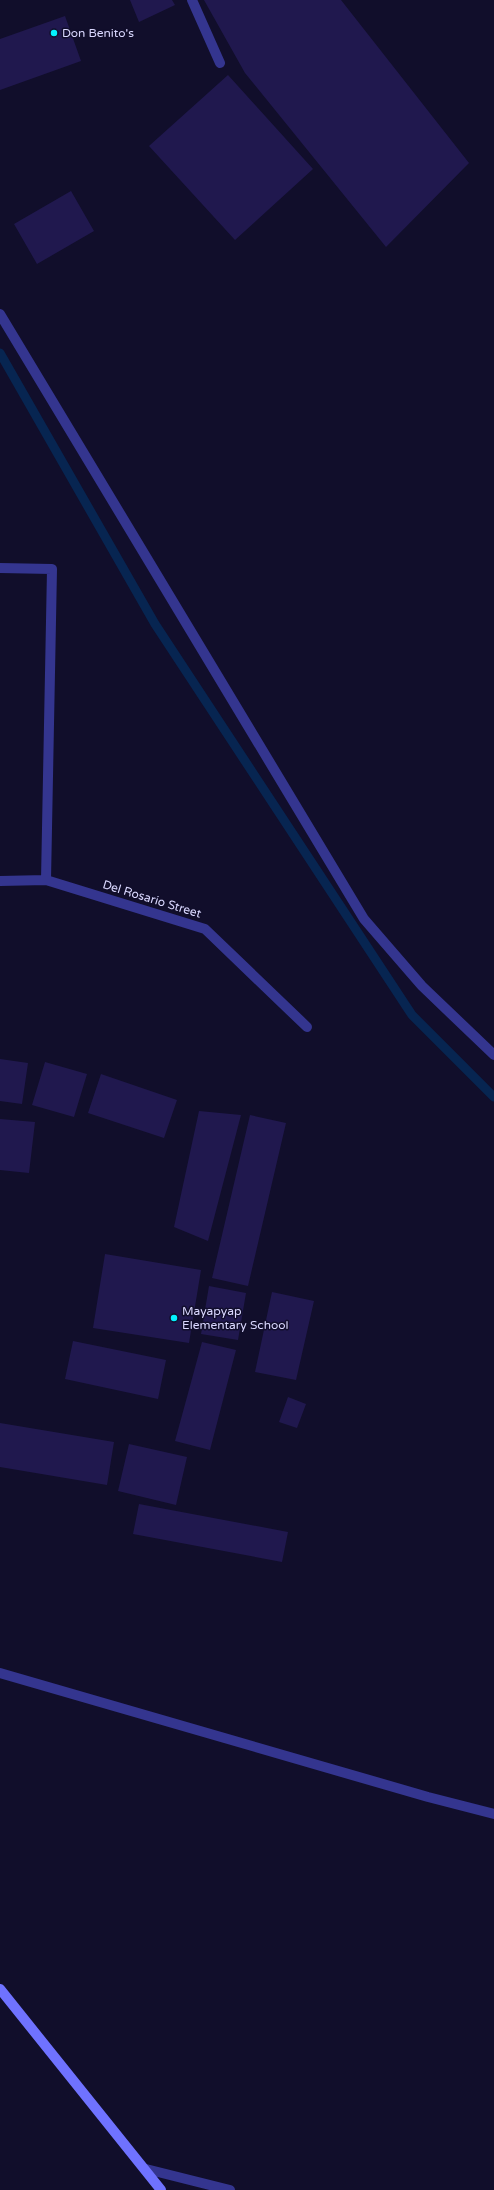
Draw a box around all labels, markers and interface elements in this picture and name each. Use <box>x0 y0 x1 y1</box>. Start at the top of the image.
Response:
place label: Don Benito's <box>62 26 134 40</box>
marker: Don Benito's <box>49 28 59 38</box>
street label: Del Rosario Street <box>101 877 203 921</box>
place label: Mayapyap Elementary School <box>182 1304 289 1332</box>
marker: Mayapyap Elementary School <box>169 1313 179 1323</box>

